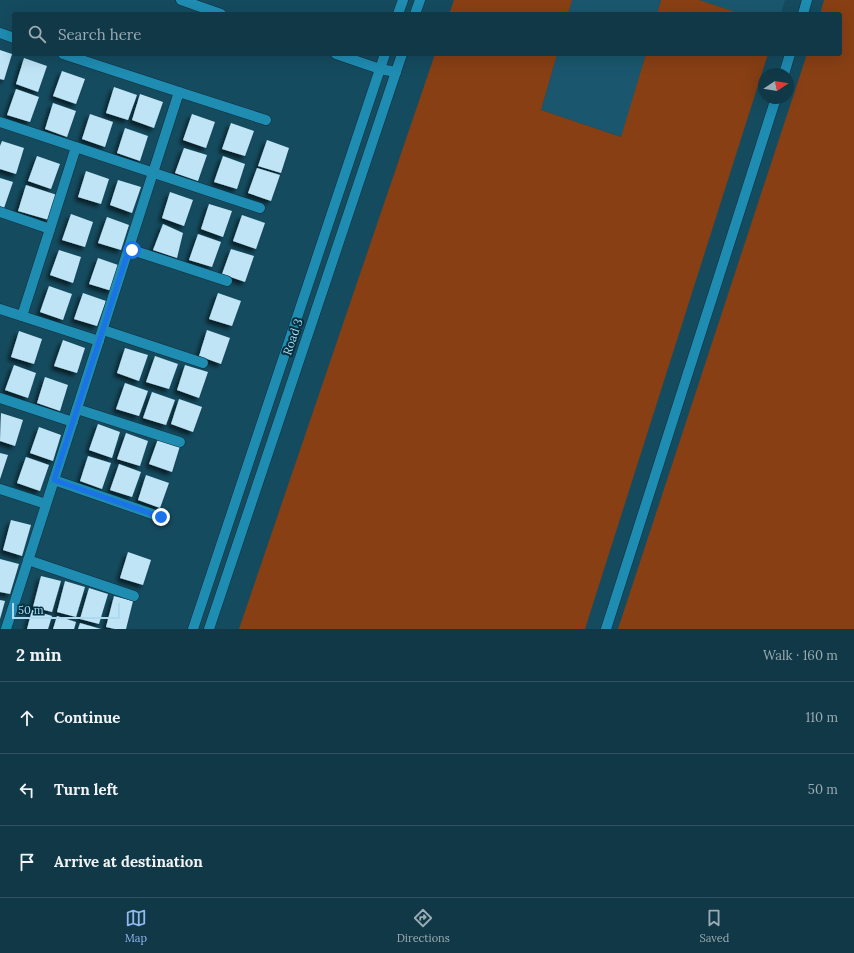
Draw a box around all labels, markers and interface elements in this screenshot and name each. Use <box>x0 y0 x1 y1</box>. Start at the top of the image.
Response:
search box <box>12 12 842 56</box>
icon: search <box>26 23 48 45</box>
text: Search here <box>58 25 141 44</box>
north arrow <box>758 68 794 104</box>
route start <box>123 241 141 259</box>
street label: Road 3 <box>279 316 306 357</box>
route end <box>152 508 170 526</box>
scale bar <box>12 601 120 620</box>
text: 50 m <box>18 603 44 617</box>
text: 2 min <box>16 644 62 666</box>
text: Walk · 160 m <box>763 647 838 664</box>
icon: ahead <box>16 707 38 729</box>
text: Continue <box>54 708 120 727</box>
text: 110 m <box>805 709 838 726</box>
icon: left <box>16 779 38 801</box>
text: Turn left <box>54 780 118 799</box>
text: 50 m <box>808 781 838 798</box>
icon: arrive <box>16 851 38 873</box>
text: Arrive at destination <box>54 852 203 871</box>
tab: Map <box>125 907 147 945</box>
tab: Directions <box>397 907 450 945</box>
tab: Saved <box>699 907 729 945</box>

